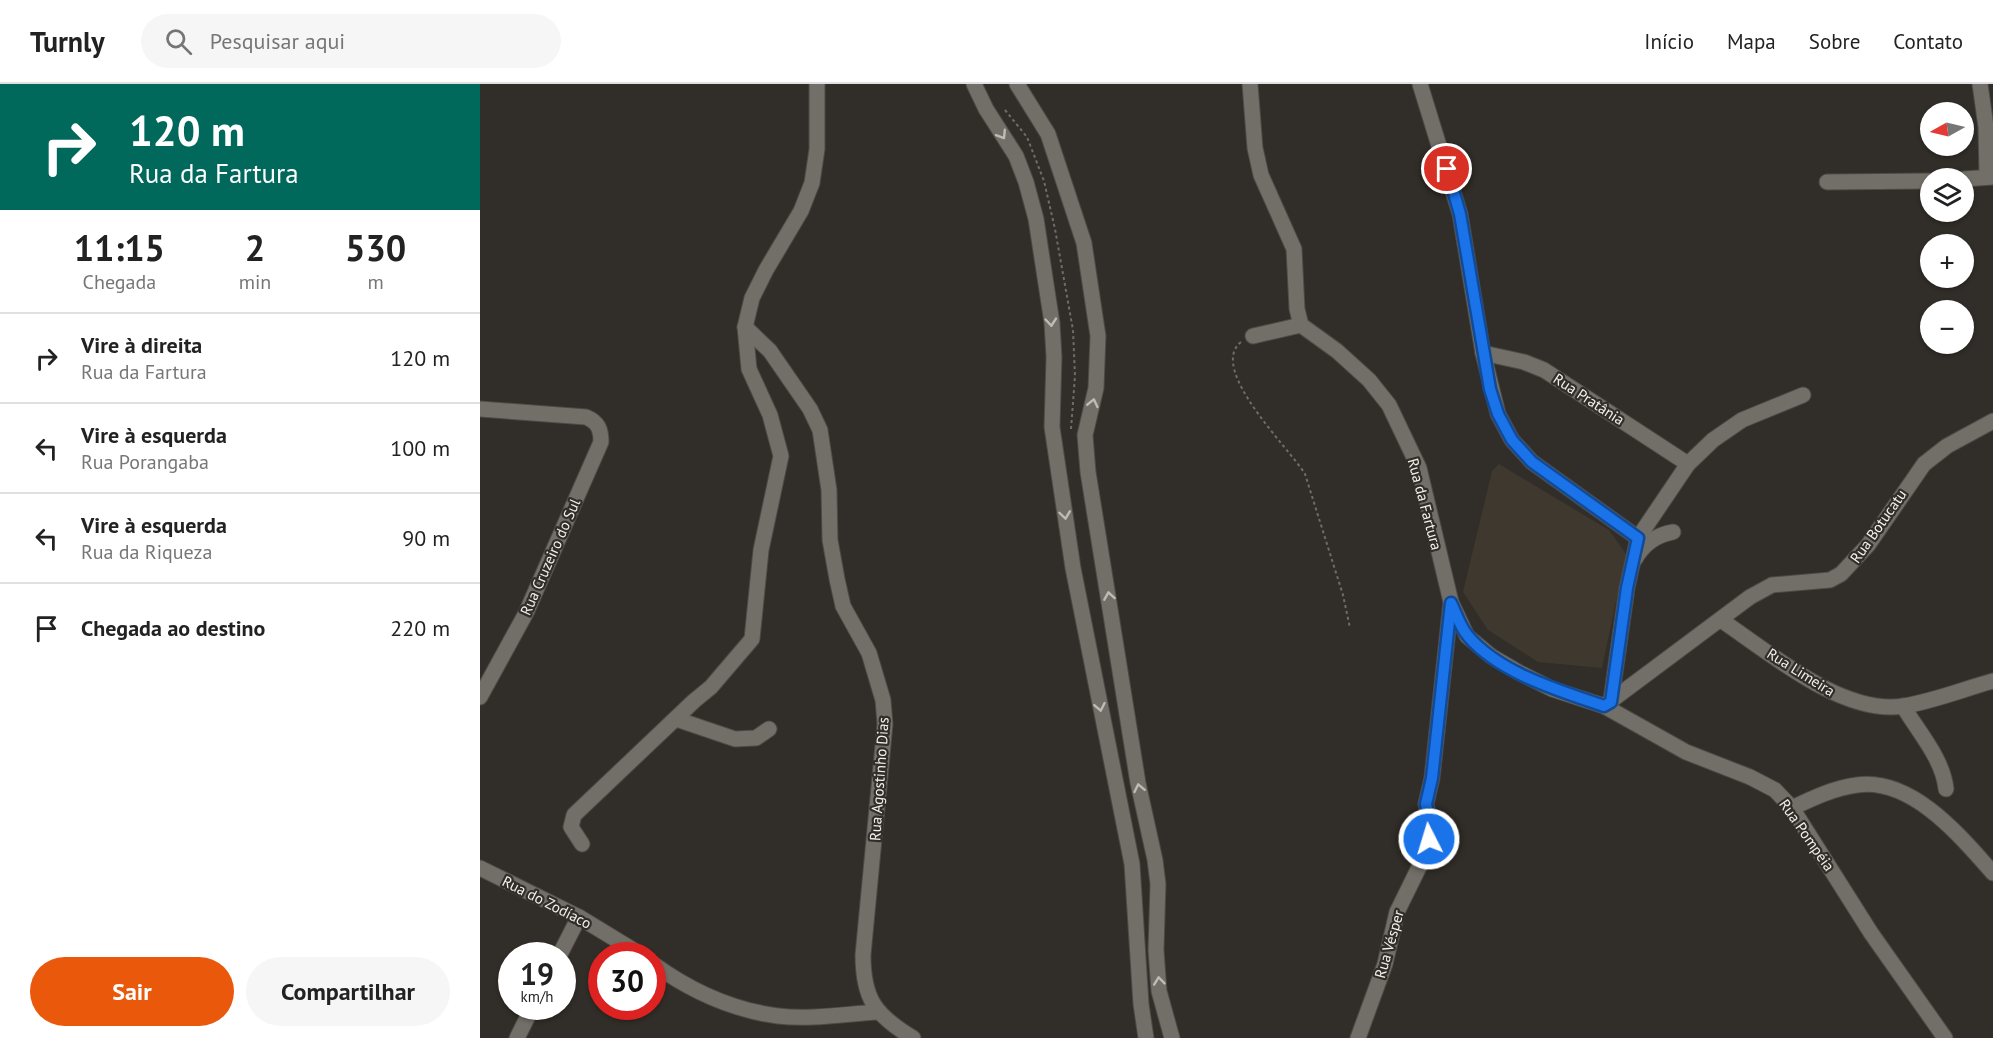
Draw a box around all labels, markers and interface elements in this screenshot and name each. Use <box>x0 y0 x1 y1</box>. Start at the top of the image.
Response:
search box <box>141 14 561 68</box>
text: Turnly <box>30 23 105 60</box>
icon: search <box>162 25 195 58</box>
text: Pesquisar aqui <box>210 27 345 55</box>
text: Início <box>1644 28 1694 55</box>
text: Mapa <box>1727 28 1776 55</box>
text: Sobre <box>1809 28 1860 55</box>
text: Contato <box>1893 28 1963 55</box>
north arrow <box>1920 102 1974 156</box>
map controls <box>1920 102 1974 354</box>
text: 120 m <box>129 103 245 158</box>
icon: right <box>30 108 108 186</box>
one-way arrow <box>995 129 1007 139</box>
pin <box>1421 143 1472 194</box>
icon: arrive <box>1430 152 1463 185</box>
text: Rua da Fartura <box>129 156 299 190</box>
button: layers <box>1920 168 1974 222</box>
text: 11:15 <box>74 224 165 271</box>
text: 2 <box>245 224 265 271</box>
text: 530 <box>345 224 406 271</box>
button: + <box>1920 234 1974 288</box>
text: Chegada <box>83 269 156 295</box>
text: min <box>239 269 271 295</box>
text: m <box>368 269 384 295</box>
button: − <box>1920 300 1974 354</box>
one-way arrow <box>1044 317 1057 326</box>
text: Vire à direita <box>81 331 202 359</box>
icon: right <box>30 342 63 375</box>
text: 120 m <box>390 344 450 372</box>
text: Rua da Fartura <box>81 359 207 385</box>
street label: Rua Pratânia <box>1550 369 1628 429</box>
one-way arrow <box>1085 399 1098 409</box>
text: Vire à esquerda <box>81 421 227 449</box>
icon: left <box>30 432 63 465</box>
text: 100 m <box>390 434 450 462</box>
text: Rua Porangaba <box>81 449 209 475</box>
street label: Rua da Fartura <box>1404 456 1446 552</box>
street label: Rua Botucatu <box>1846 485 1910 567</box>
street label: Rua Cruzeiro do Sul <box>516 495 584 618</box>
text: Vire à esquerda <box>81 511 227 539</box>
one-way arrow <box>1058 511 1070 520</box>
icon: left <box>30 522 63 555</box>
text: 90 m <box>402 524 450 552</box>
text: Rua da Riqueza <box>81 539 212 565</box>
one-way arrow <box>1103 591 1116 601</box>
icon: arrive <box>30 612 63 645</box>
text: Chegada ao destino <box>81 614 265 642</box>
text: 220 m <box>390 614 450 642</box>
street label: Rua Limeira <box>1764 644 1838 700</box>
one-way arrow <box>1093 702 1106 712</box>
street label: Rua Agostinho Dias <box>865 717 893 841</box>
one-way arrow <box>1133 783 1146 793</box>
street label: Rua Pompéia <box>1775 795 1839 875</box>
position arrow <box>1397 807 1461 871</box>
street label: Rua do Zodíaco <box>499 871 595 933</box>
street label: Rua Vésper <box>1370 908 1408 980</box>
speed limit sign: 30 <box>588 942 666 1020</box>
text: 19 <box>520 954 554 993</box>
button: Sair <box>30 957 234 1026</box>
button: Compartilhar <box>246 957 450 1026</box>
one-way arrow <box>1153 976 1166 986</box>
text: km/h <box>521 987 553 1006</box>

